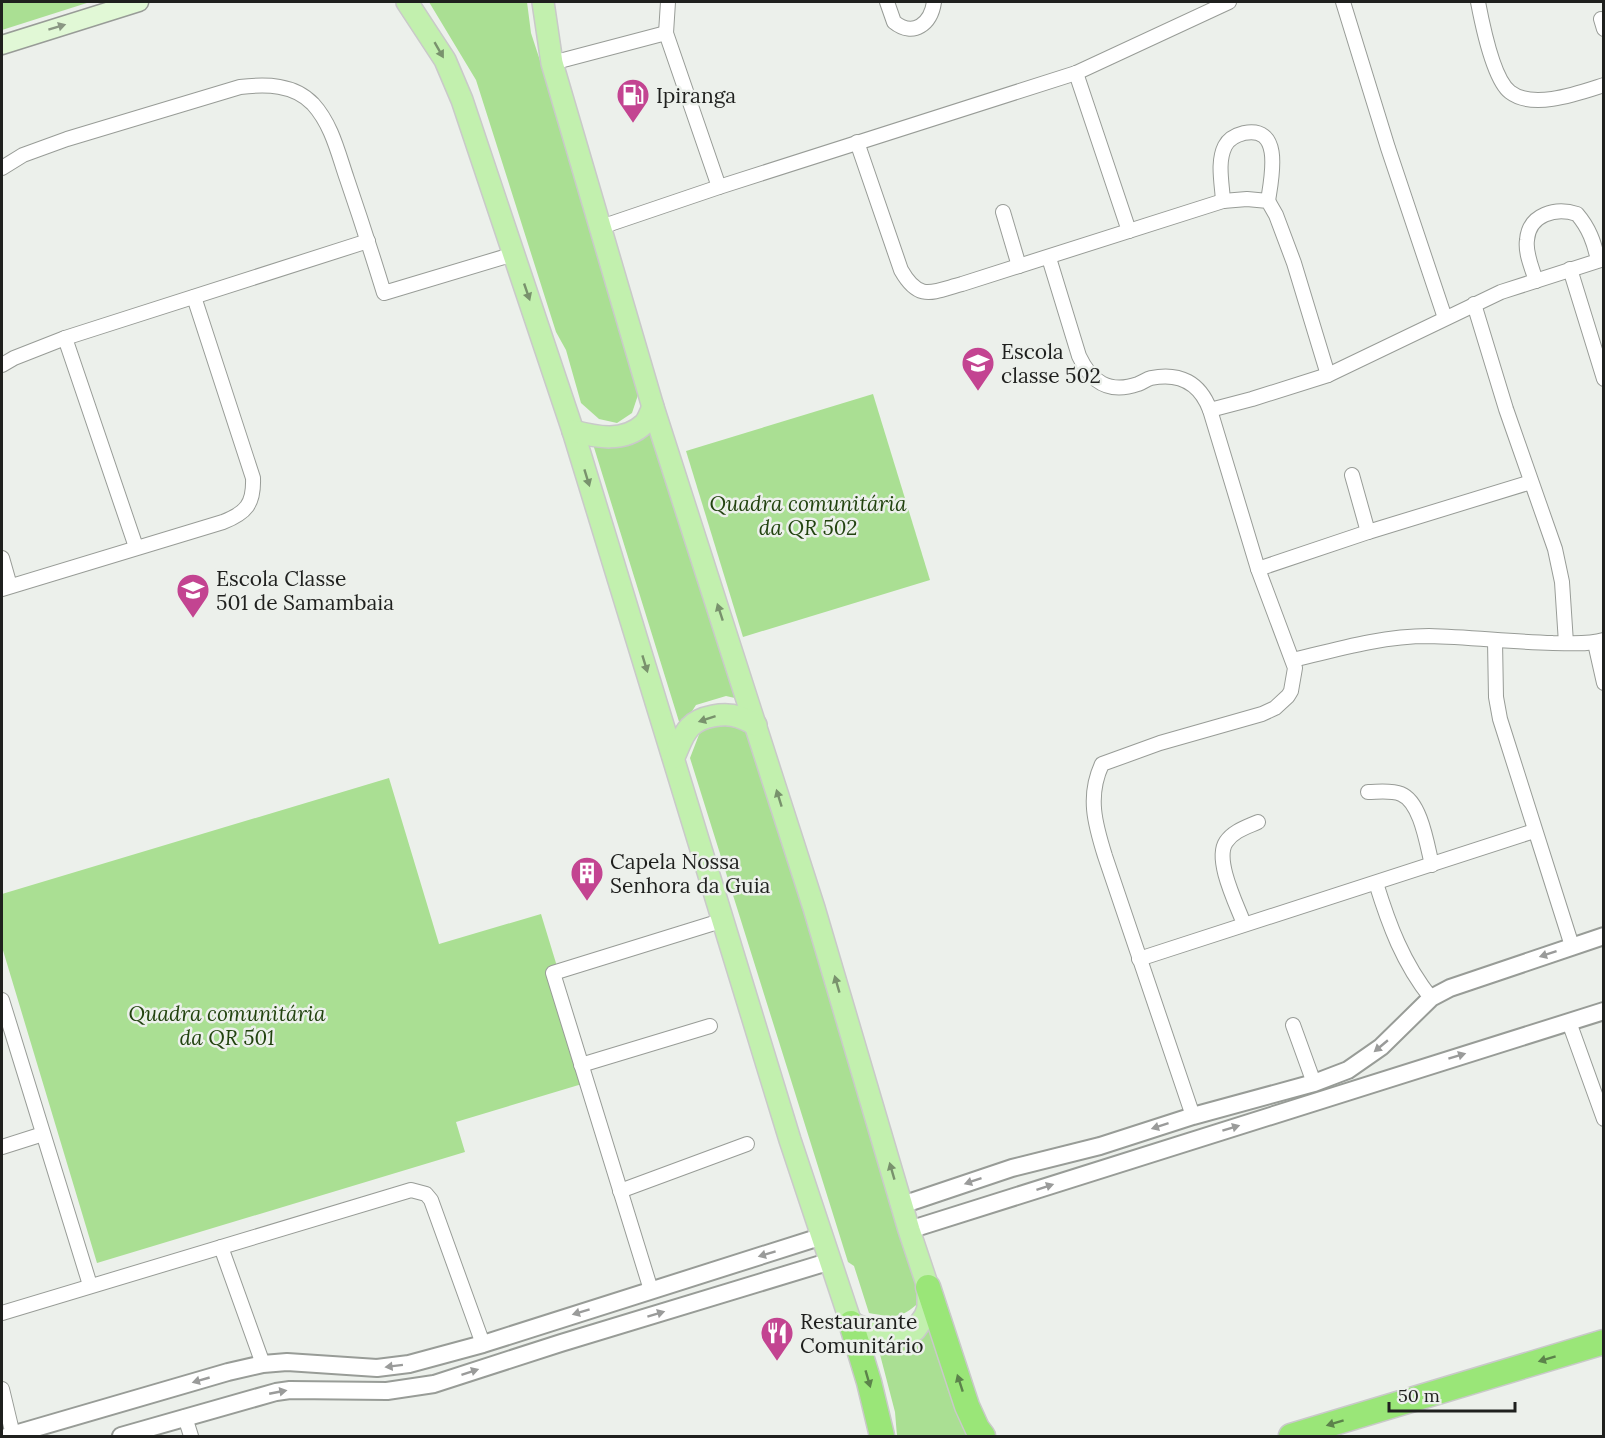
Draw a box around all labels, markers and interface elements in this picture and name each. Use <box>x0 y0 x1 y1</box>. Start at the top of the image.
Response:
one-way arrow <box>48 22 66 31</box>
one-way arrow <box>434 42 445 58</box>
fuel station icon: Ipiranga <box>615 77 651 124</box>
place label: Ipiranga <box>656 82 736 109</box>
one-way arrow <box>522 283 532 301</box>
place label: Escola classe 502 <box>1001 338 1101 389</box>
school or university icon: Escola classe 502 <box>960 345 996 392</box>
one-way arrow <box>583 469 592 487</box>
park label: Quadra comunitária da QR 502 <box>710 490 907 541</box>
place label: Escola Classe 501 de Samambaia <box>216 565 394 616</box>
school or university icon: Escola Classe 501 de Samambaia <box>175 572 211 619</box>
one-way arrow <box>714 603 724 621</box>
one-way arrow <box>641 655 650 673</box>
one-way arrow <box>697 715 715 725</box>
one-way arrow <box>774 789 783 807</box>
place label: Capela Nossa Senhora da Guia <box>610 848 771 899</box>
building icon: Capela Nossa Senhora da Guia <box>569 855 605 902</box>
one-way arrow <box>1539 949 1557 959</box>
one-way arrow <box>832 975 841 993</box>
park label: Quadra comunitária da QR 501 <box>129 1000 326 1051</box>
one-way arrow <box>1373 1040 1389 1053</box>
one-way arrow <box>1448 1051 1466 1060</box>
one-way arrow <box>1151 1122 1169 1132</box>
one-way arrow <box>1222 1123 1240 1132</box>
one-way arrow <box>887 1162 896 1180</box>
one-way arrow <box>964 1177 982 1187</box>
one-way arrow <box>1036 1182 1054 1191</box>
one-way arrow <box>758 1249 776 1259</box>
one-way arrow <box>572 1308 590 1317</box>
place label: Restaurante Comunitário <box>800 1308 924 1359</box>
one-way arrow <box>647 1309 665 1318</box>
restaurant icon: Restaurante Comunitário <box>759 1315 795 1362</box>
one-way arrow <box>1538 1355 1556 1364</box>
one-way arrow <box>384 1361 403 1371</box>
one-way arrow <box>461 1367 479 1377</box>
one-way arrow <box>864 1370 873 1388</box>
one-way arrow <box>955 1374 964 1392</box>
scale bar <box>1389 1375 1515 1413</box>
one-way arrow <box>192 1376 210 1385</box>
text: 50 m <box>1398 1384 1440 1407</box>
one-way arrow <box>269 1387 288 1396</box>
one-way arrow <box>1326 1419 1344 1428</box>

